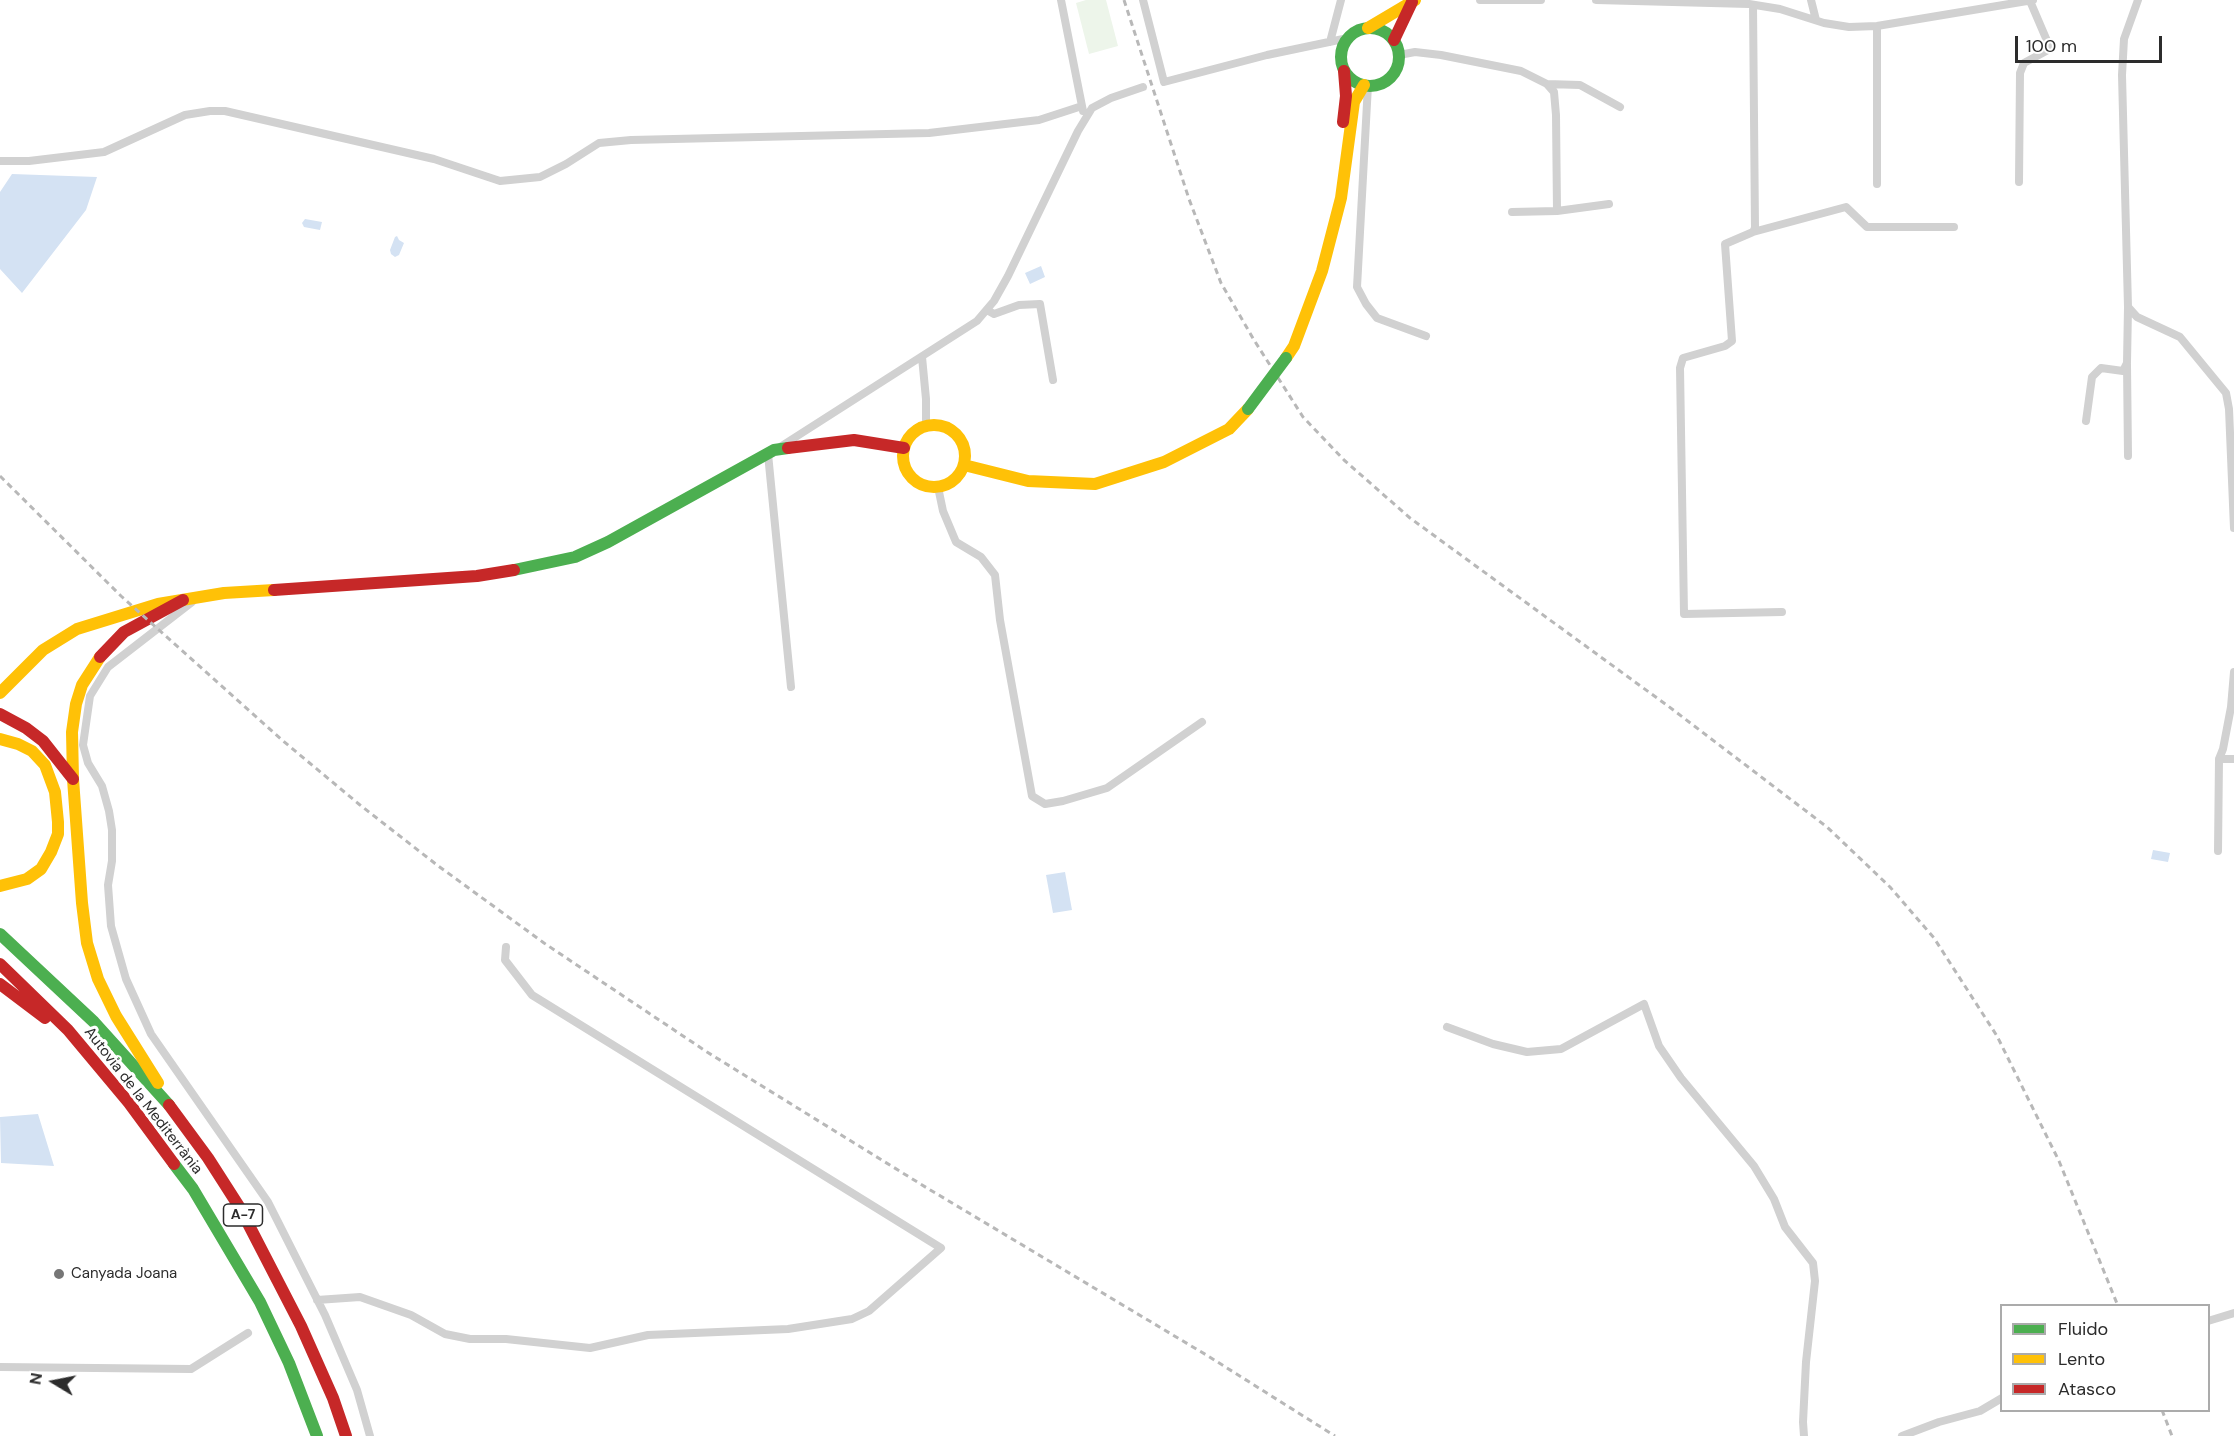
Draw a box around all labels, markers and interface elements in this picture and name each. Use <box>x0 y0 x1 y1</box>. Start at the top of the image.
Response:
scale bar <box>2018 24 2165 62</box>
text: 100 m <box>2026 34 2077 58</box>
street label: Autovia de la Mediterrània <box>80 1024 206 1178</box>
road number: A-7 <box>224 1204 262 1226</box>
place label: Canyada Joana <box>71 1265 177 1283</box>
marker: Canyada Joana <box>52 1267 66 1281</box>
legend <box>2000 1304 2210 1412</box>
text: Fluido <box>2058 1317 2108 1341</box>
text: Lento <box>2058 1347 2105 1371</box>
north arrow <box>24 1352 84 1412</box>
text: N <box>24 1371 47 1386</box>
text: Atasco <box>2058 1377 2116 1401</box>

